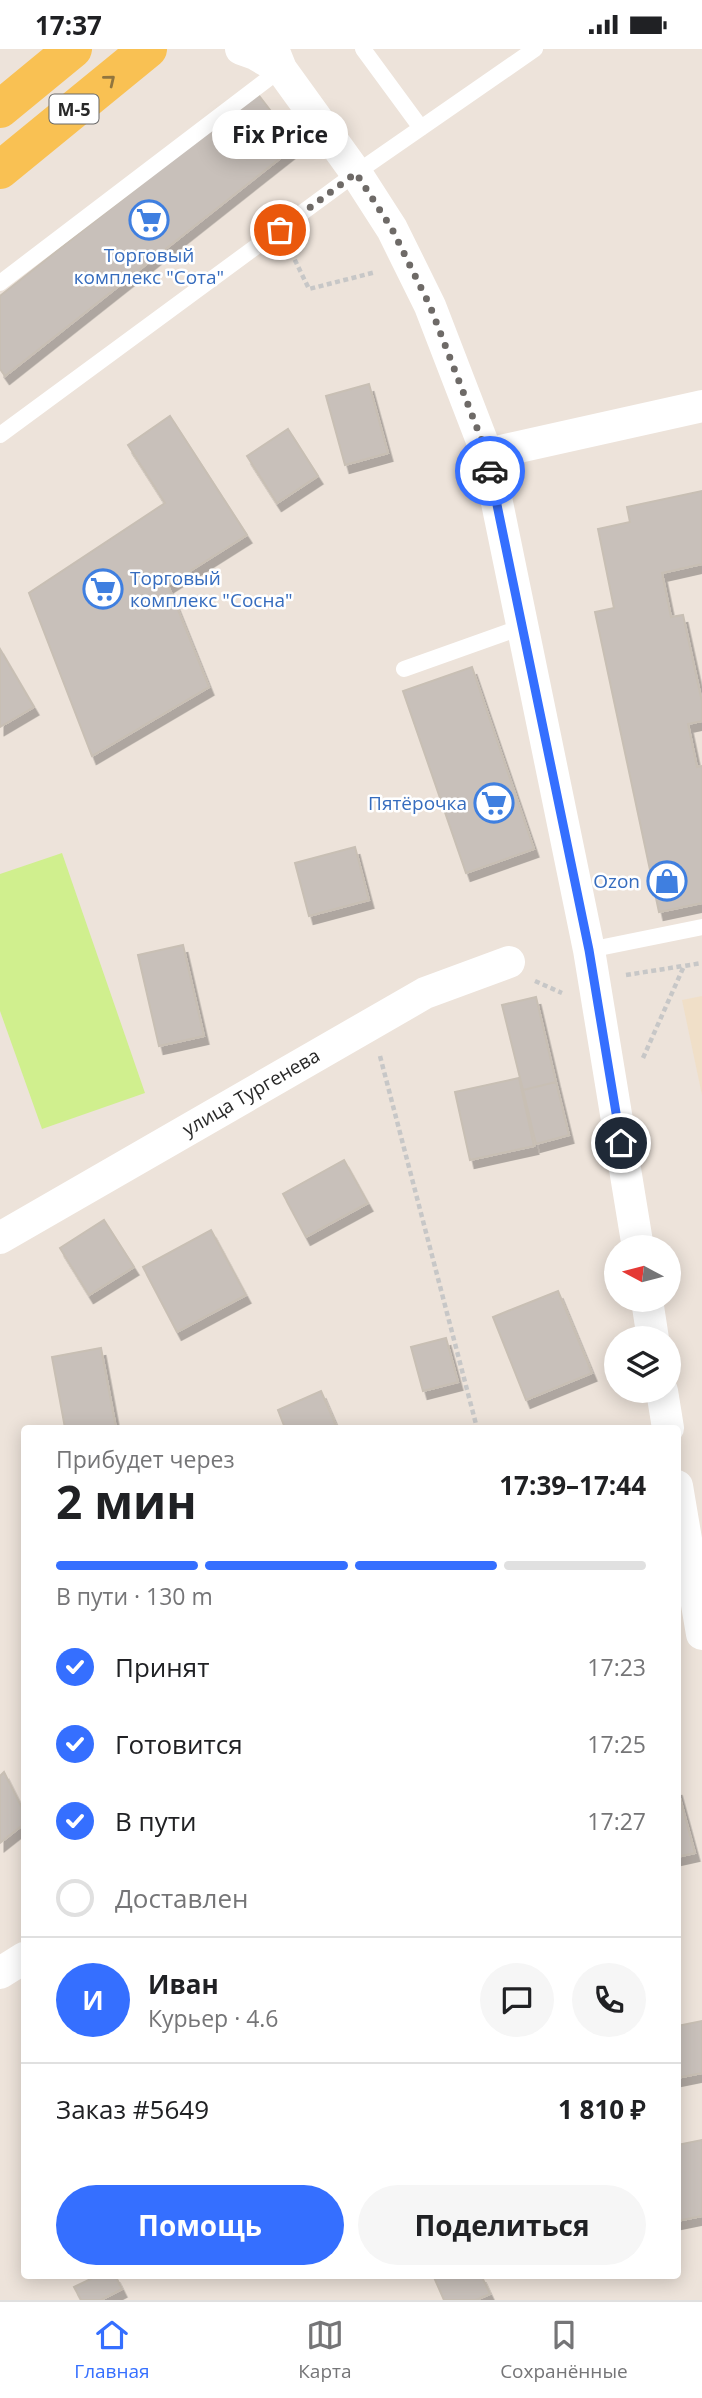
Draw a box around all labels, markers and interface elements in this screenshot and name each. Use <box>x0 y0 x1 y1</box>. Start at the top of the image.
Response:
text: 17:37 <box>35 7 102 43</box>
one-way arrow <box>101 76 114 88</box>
road number: М-5 <box>50 95 98 123</box>
callout: Fix Price <box>212 111 348 160</box>
text: Fix Price <box>232 118 328 150</box>
supermarket icon: Торговый комплекс "Сота" <box>128 199 170 241</box>
pin <box>250 200 310 260</box>
icon: bag <box>261 211 299 249</box>
place label: Торговый комплекс "Сота" <box>74 242 224 290</box>
courier <box>455 436 525 506</box>
icon: car <box>471 452 509 490</box>
place label: Торговый комплекс "Сосна" <box>130 565 293 613</box>
supermarket icon: Торговый комплекс "Сосна" <box>82 568 124 610</box>
supermarket icon: Пятёрочка <box>473 782 515 824</box>
place label: Пятёрочка <box>368 790 467 816</box>
shop icon: Ozon <box>646 860 688 902</box>
place label: Ozon <box>593 868 640 894</box>
street label: улица Тургенева <box>178 1042 324 1142</box>
pin <box>591 1113 651 1173</box>
icon: home <box>602 1124 640 1162</box>
north arrow <box>604 1235 681 1313</box>
map controls <box>604 1235 681 1403</box>
button: layers <box>604 1326 681 1403</box>
text: Прибудет через <box>56 1443 235 1475</box>
text: 17:39–17:44 <box>499 1467 646 1503</box>
text: 2 мин <box>56 1470 197 1532</box>
text: В пути · 130 m <box>56 1580 213 1612</box>
icon: check <box>56 1648 94 1686</box>
text: Принят <box>115 1649 209 1685</box>
text: 17:23 <box>587 1651 646 1683</box>
icon: check <box>56 1725 94 1763</box>
text: Готовится <box>115 1726 243 1762</box>
text: 17:25 <box>587 1728 646 1760</box>
icon: check <box>56 1802 94 1840</box>
text: В пути <box>115 1803 196 1839</box>
text: 17:27 <box>587 1805 646 1837</box>
text: Доставлен <box>115 1880 248 1916</box>
button: chat <box>480 1963 554 2037</box>
button: phone <box>572 1963 646 2037</box>
text: Иван <box>148 1966 219 2002</box>
text: И <box>82 1982 104 2018</box>
text: Курьер · 4.6 <box>148 2002 279 2034</box>
text: Заказ #5649 <box>56 2091 209 2127</box>
text: 1 810 ₽ <box>558 2091 646 2127</box>
button: Помощь <box>56 2185 344 2265</box>
button: Поделиться <box>358 2185 646 2265</box>
tab: Главная <box>74 2316 150 2384</box>
tab: Карта <box>298 2316 352 2384</box>
tab: Сохранённые <box>500 2316 628 2384</box>

